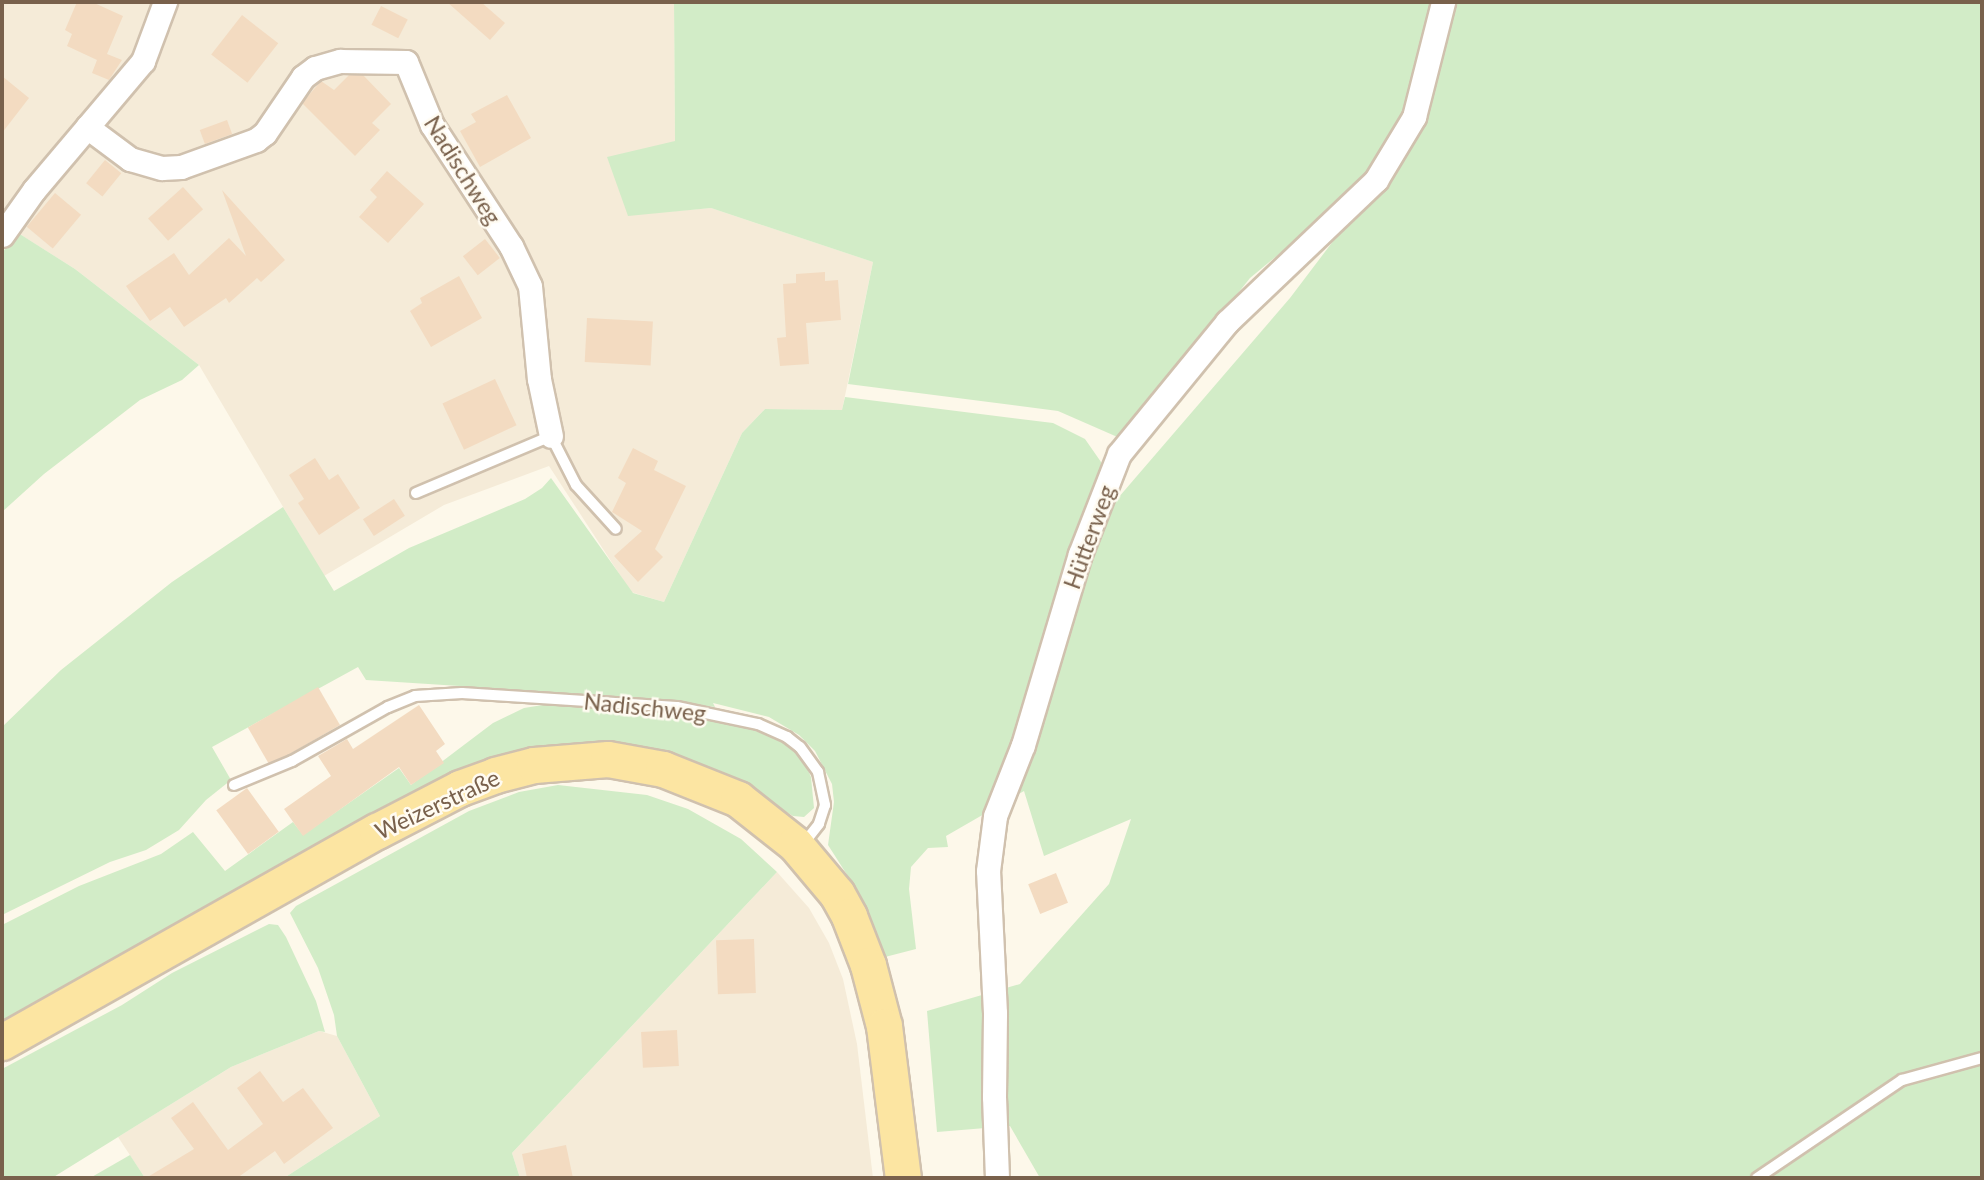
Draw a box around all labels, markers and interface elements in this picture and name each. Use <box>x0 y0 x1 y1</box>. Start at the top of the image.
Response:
street label: Nadischweg <box>419 111 507 229</box>
street label: Hütterweg <box>1058 481 1120 593</box>
street label: Nadischweg <box>583 687 707 727</box>
street label: Weizerstraße <box>370 763 504 845</box>

